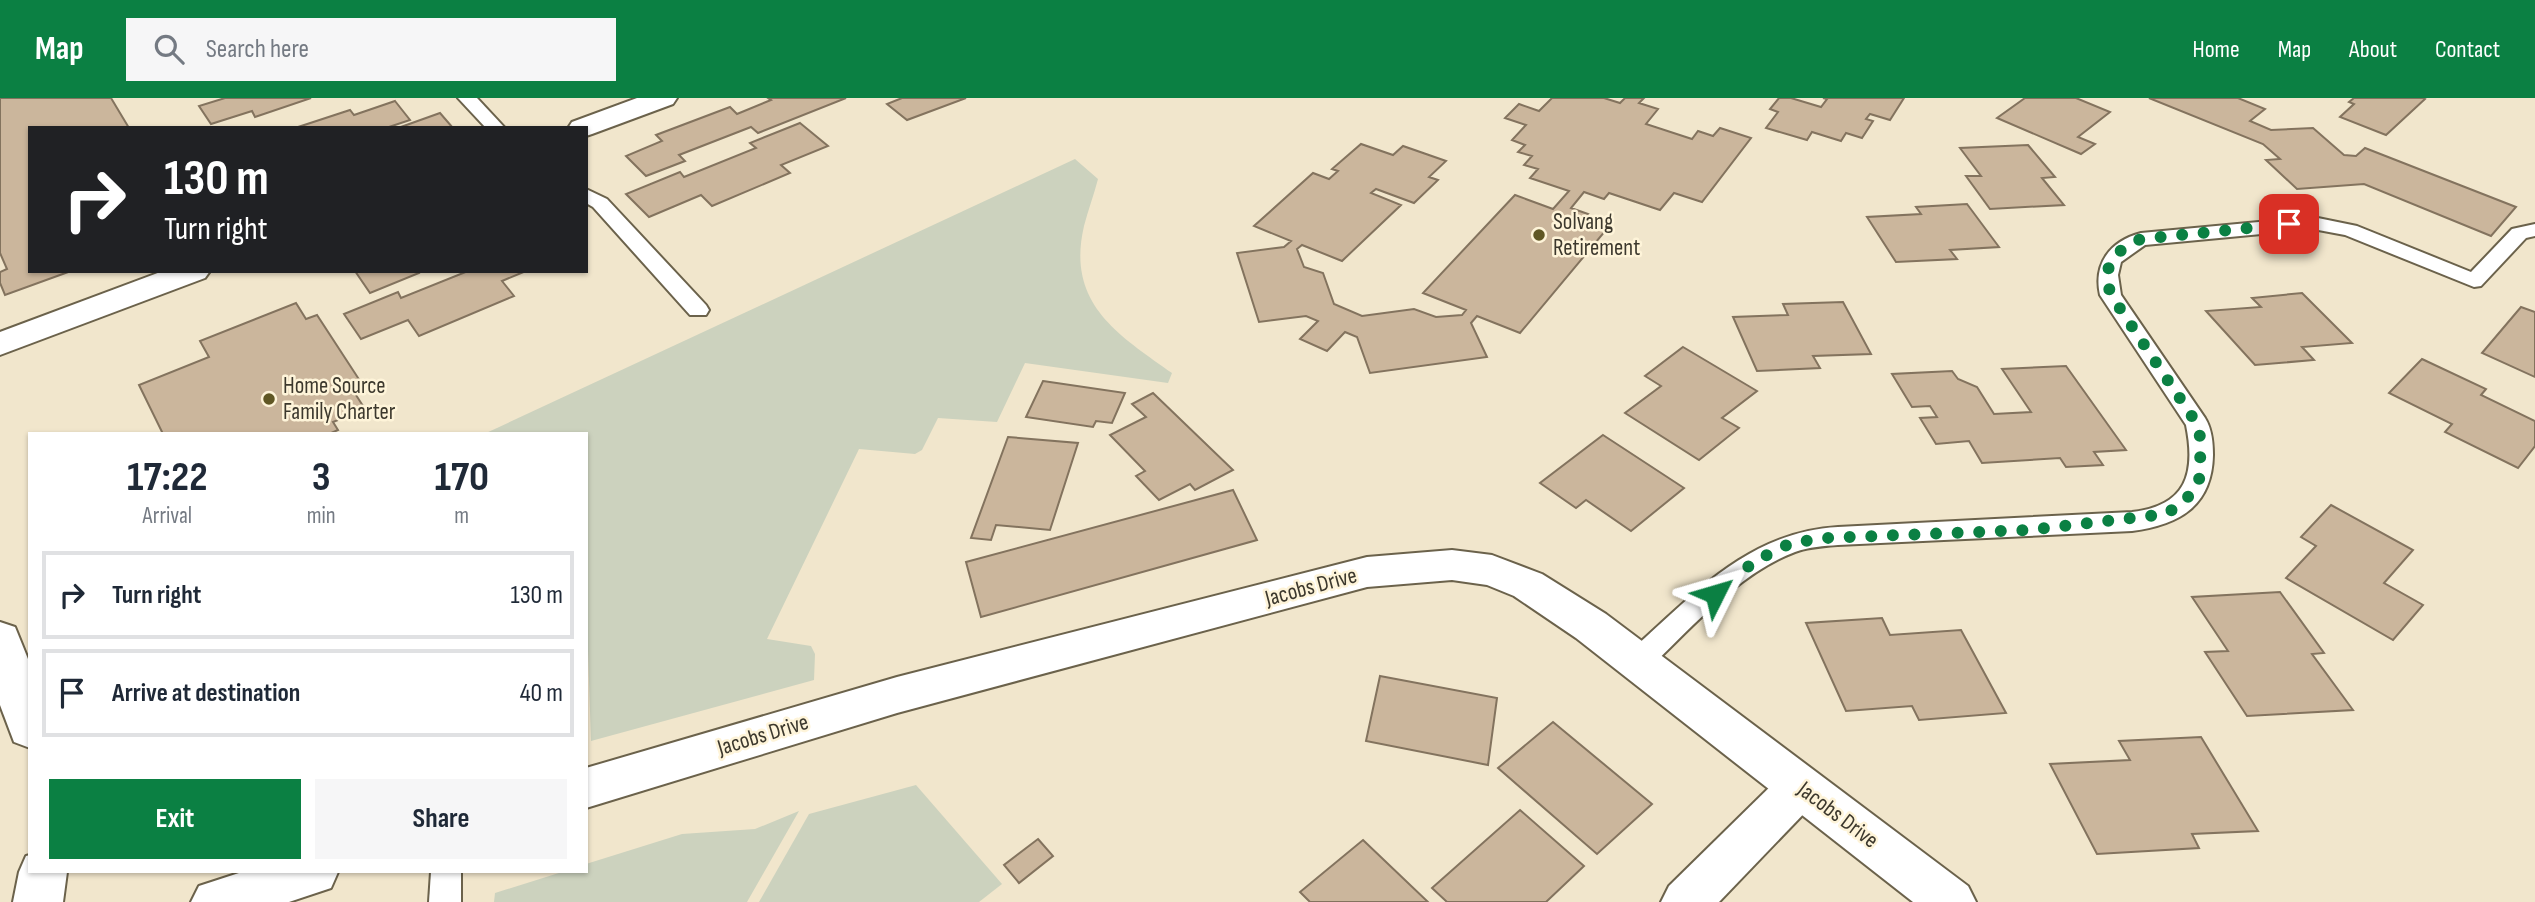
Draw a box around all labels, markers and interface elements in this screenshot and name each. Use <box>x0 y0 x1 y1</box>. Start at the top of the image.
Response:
search box <box>126 18 616 81</box>
text: Map <box>35 29 84 69</box>
icon: search <box>150 30 188 68</box>
text: Search here <box>206 34 309 65</box>
text: Home <box>2192 35 2240 64</box>
text: Map <box>2278 35 2311 64</box>
text: About <box>2349 35 2397 64</box>
text: Contact <box>2435 35 2500 64</box>
text: 130 m <box>164 150 269 209</box>
icon: right <box>49 154 140 245</box>
pin <box>2259 194 2319 254</box>
icon: arrive <box>2270 205 2308 243</box>
place label: Solvang Retirement <box>1553 208 1640 262</box>
text: Turn right <box>164 210 268 249</box>
marker: Solvang Retirement <box>1531 227 1547 243</box>
place label: Home Source Family Charter <box>283 372 396 426</box>
marker: Home Source Family Charter <box>261 391 277 407</box>
text: 17:22 <box>127 452 208 503</box>
text: 3 <box>312 452 330 503</box>
text: 170 <box>435 452 489 503</box>
text: Arrival <box>143 502 192 530</box>
text: min <box>307 502 336 530</box>
text: m <box>454 502 469 530</box>
position arrow <box>1678 557 1752 631</box>
street label: Jacobs Drive <box>1261 561 1360 613</box>
icon: right <box>53 576 91 614</box>
text: Turn right <box>112 580 201 611</box>
text: 130 m <box>511 580 563 611</box>
icon: arrive <box>53 674 91 712</box>
text: Arrive at destination <box>112 678 300 709</box>
text: 40 m <box>520 678 563 709</box>
street label: Jacobs Drive <box>713 708 812 762</box>
street label: Jacobs Drive <box>1791 775 1884 854</box>
button: Exit <box>49 779 301 859</box>
button: Share <box>315 779 567 859</box>

